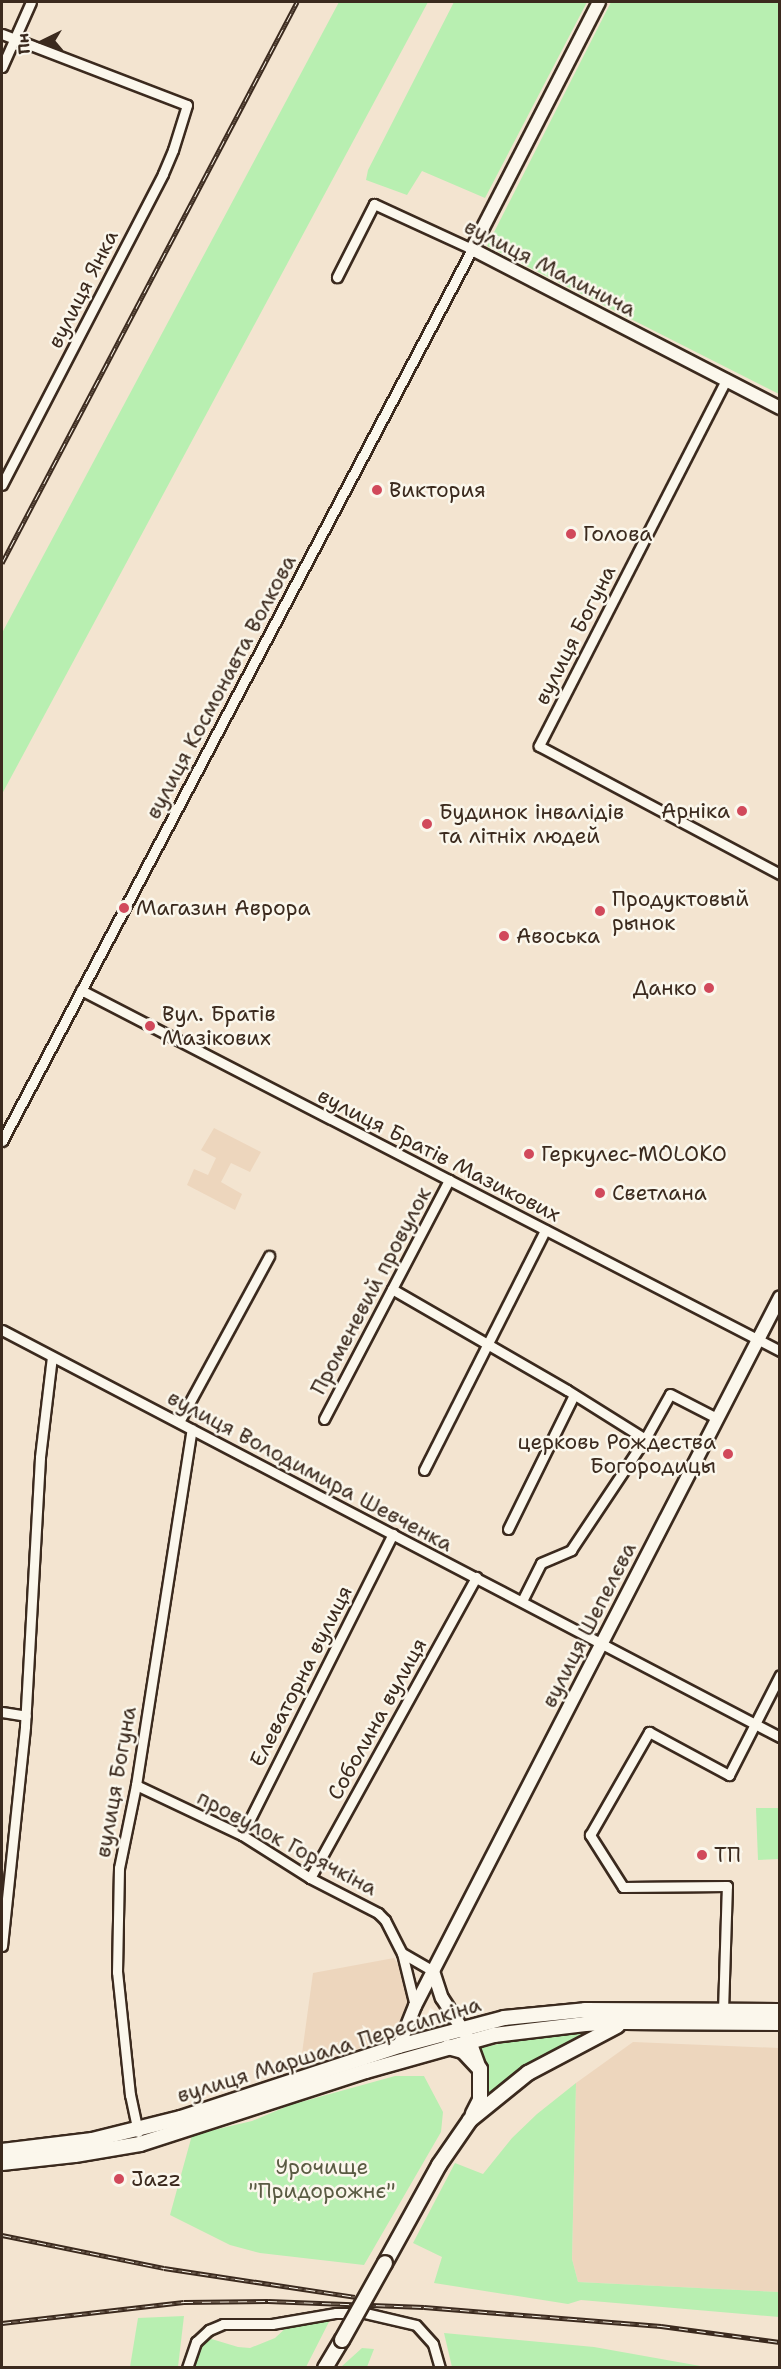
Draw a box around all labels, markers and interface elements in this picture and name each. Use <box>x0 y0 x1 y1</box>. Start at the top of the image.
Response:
north arrow <box>12 12 72 72</box>
text: Пн <box>12 32 35 55</box>
street label: вулиця Малинича <box>460 214 640 322</box>
street label: вулиця Янка <box>42 226 124 352</box>
place label: Виктория <box>389 477 486 503</box>
marker: Виктория <box>370 483 384 497</box>
place label: Голова <box>583 521 652 547</box>
marker: Голова <box>564 527 578 541</box>
street label: вулиця Космонавта Волкова <box>141 551 301 823</box>
street label: вулиця Богуна <box>529 561 621 709</box>
place label: Арніка <box>661 798 730 824</box>
place label: Будинок інвалідів та літніх людей <box>439 799 624 849</box>
marker: Арніка <box>735 804 749 818</box>
marker: Будинок інвалідів та літніх людей <box>420 817 434 831</box>
place label: Продуктовый рынок <box>612 886 749 936</box>
place label: Магазин Аврора <box>136 895 311 921</box>
marker: Магазин Аврора <box>117 901 131 915</box>
marker: Продуктовый рынок <box>593 904 607 918</box>
place label: Авоська <box>516 923 600 949</box>
marker: Авоська <box>497 929 511 943</box>
place label: Данко <box>633 975 697 1001</box>
marker: Данко <box>702 981 716 995</box>
place label: Вул. Братів Мазікових <box>162 1001 276 1051</box>
marker: Вул. Братів Мазікових <box>143 1019 157 1033</box>
street label: вулиця Братів Мазикових <box>313 1083 565 1227</box>
place label: Геркулес-MOLOKO <box>541 1141 727 1167</box>
marker: Геркулес-MOLOKO <box>522 1147 536 1161</box>
place label: Светлана <box>612 1180 707 1206</box>
street label: Променевий провулок <box>306 1183 436 1399</box>
marker: Светлана <box>593 1186 607 1200</box>
street label: вулиця Володимира Шевченка <box>163 1385 457 1557</box>
place label: церковь Рождества Богородицы <box>517 1429 716 1479</box>
marker: церковь Рождества Богородицы <box>721 1447 735 1461</box>
street label: вулиця Шепелєва <box>536 1538 642 1712</box>
street label: Елеваторна вулиця <box>244 1581 358 1771</box>
street label: Соболина вулиця <box>322 1634 432 1804</box>
street label: вулиця Богуна <box>90 1705 142 1859</box>
street label: провулок Горячкіна <box>193 1785 381 1901</box>
place label: ТП <box>714 1842 741 1868</box>
marker: ТП <box>695 1848 709 1862</box>
street label: вулиця Маршала Пересипкіна <box>174 1992 484 2108</box>
park label: Урочище "Придорожнє" <box>248 2154 396 2204</box>
place label: Jazz <box>131 2166 181 2192</box>
marker: Jazz <box>112 2172 126 2186</box>

